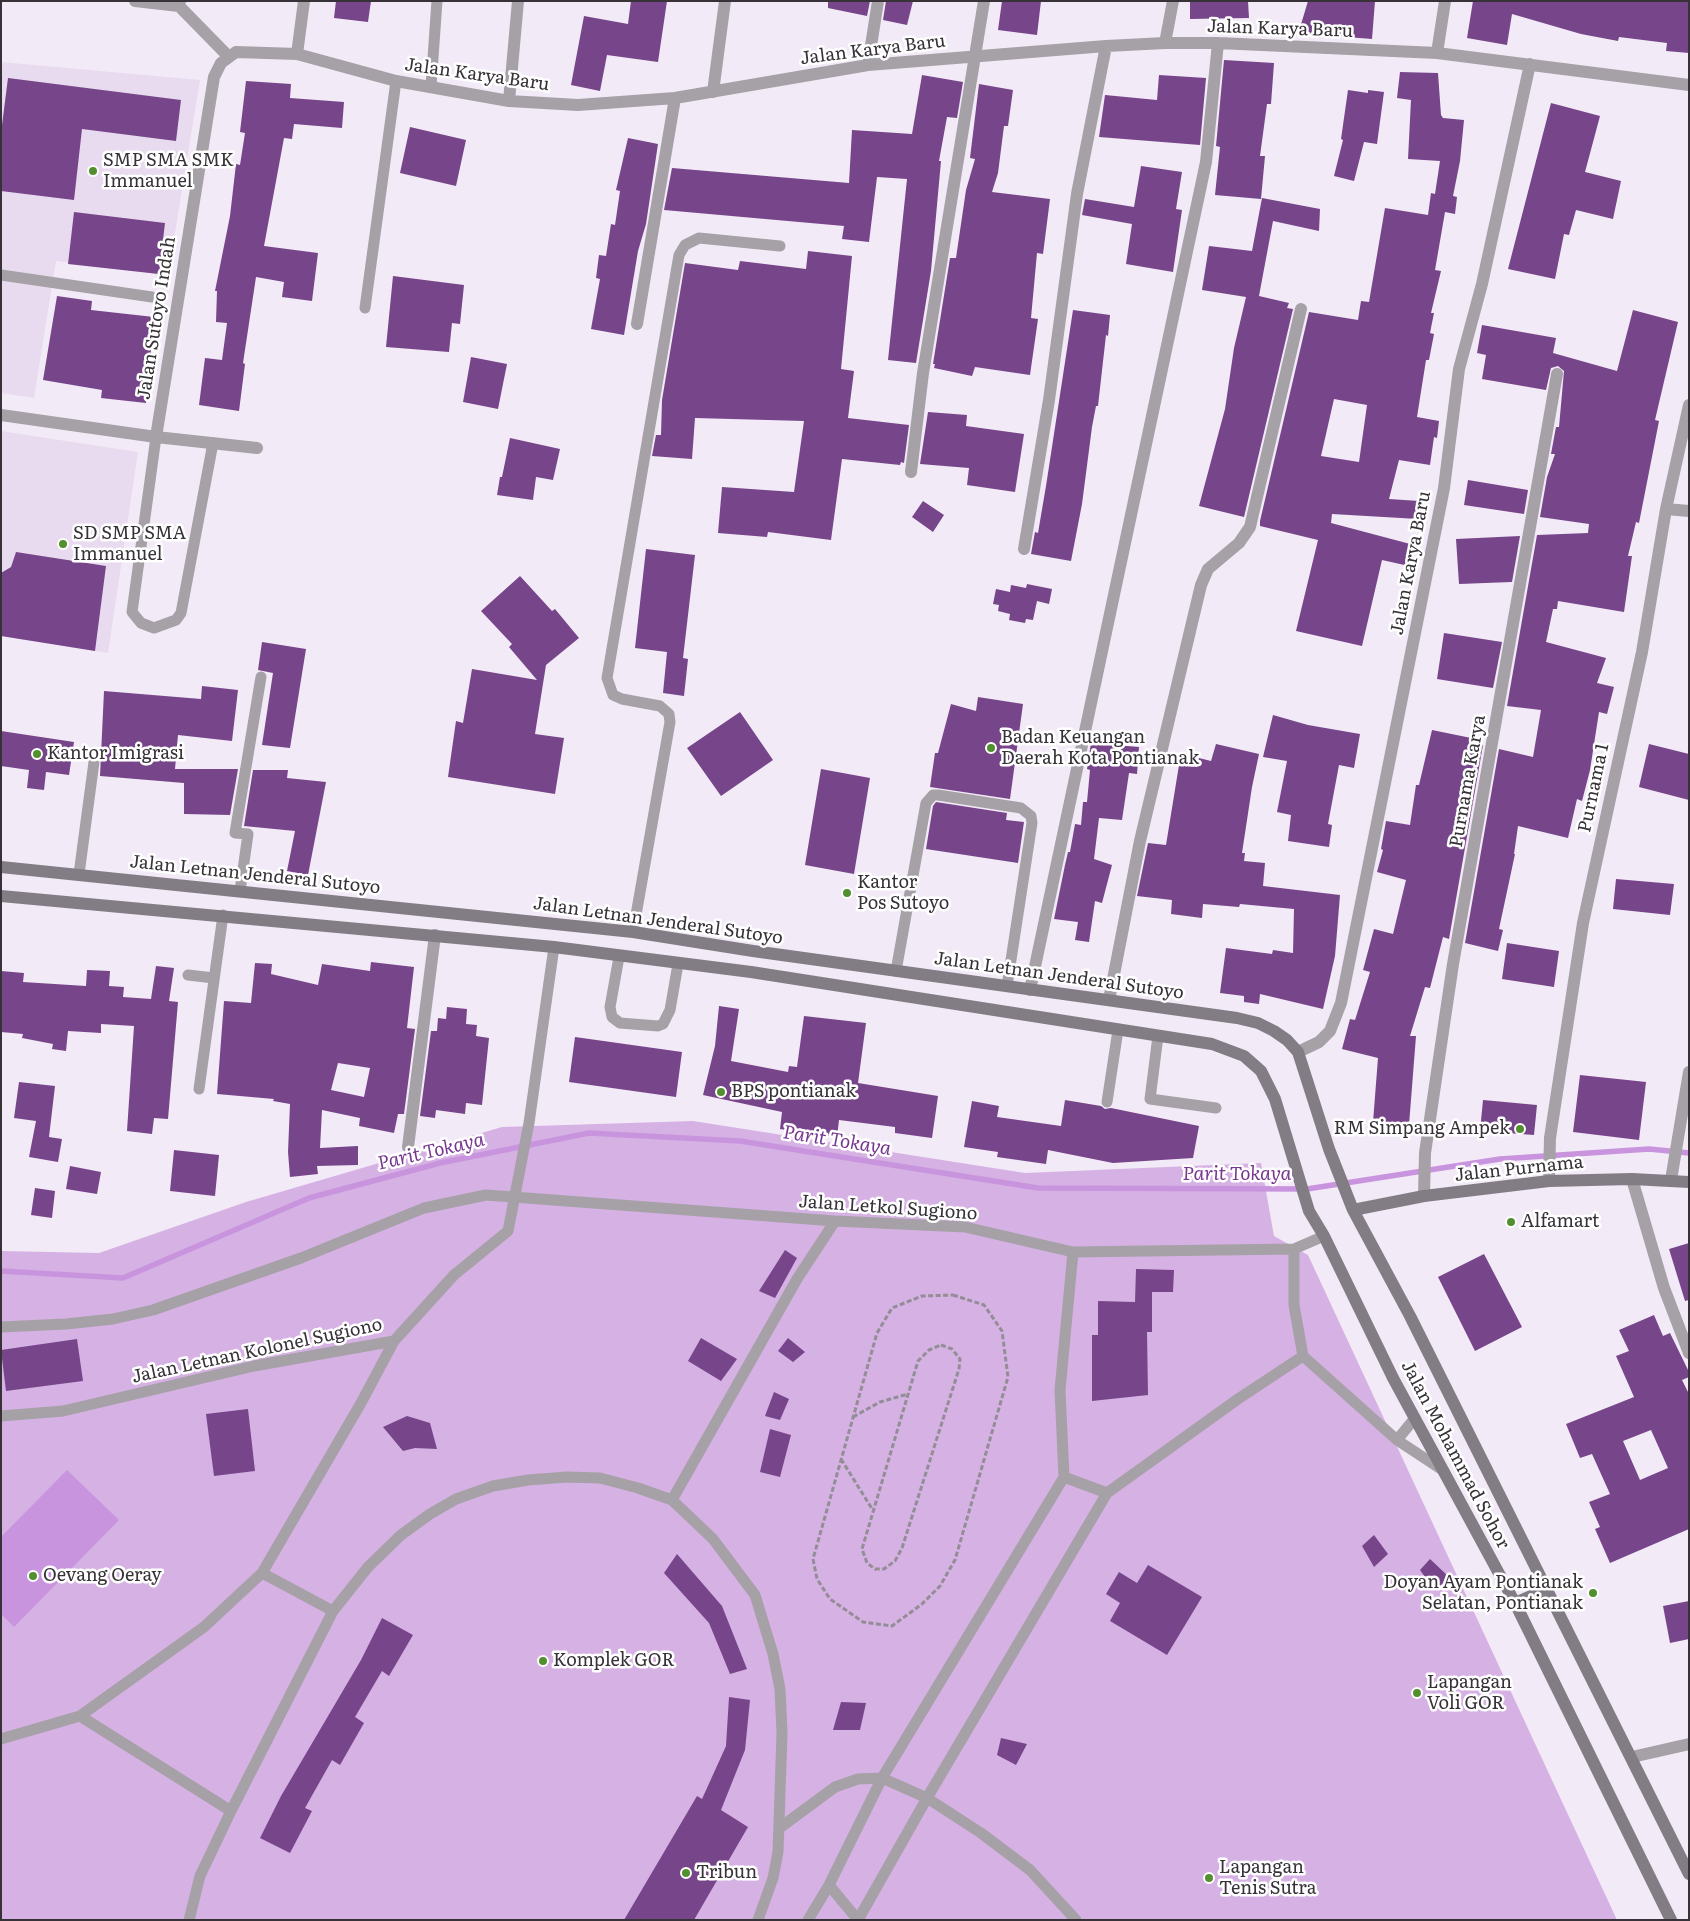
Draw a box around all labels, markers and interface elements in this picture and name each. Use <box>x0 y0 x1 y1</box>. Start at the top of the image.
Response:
street label: Jalan Karya Baru <box>1207 16 1353 42</box>
street label: Jalan Karya Baru <box>799 30 947 70</box>
street label: Jalan Karya Baru <box>403 54 551 96</box>
place label: SMP SMA SMK Immanuel <box>103 150 234 192</box>
marker: SMP SMA SMK Immanuel <box>87 165 99 177</box>
street label: Jalan Sutoyo Indah <box>133 235 181 401</box>
street label: Jalan Karya Baru <box>1386 489 1436 637</box>
place label: SD SMP SMA Immanuel <box>73 523 186 566</box>
marker: SD SMP SMA Immanuel <box>57 538 69 550</box>
street label: Purnama Karya <box>1446 713 1490 849</box>
place label: Badan Keuangan Daerah Kota Pontianak <box>1001 727 1199 770</box>
marker: Badan Keuangan Daerah Kota Pontianak <box>985 742 997 754</box>
street label: Purnama 1 <box>1574 742 1614 834</box>
place label: Kantor Imigrasi <box>47 743 184 765</box>
marker: Kantor Imigrasi <box>31 748 43 760</box>
street label: Jalan Letnan Jenderal Sutoyo <box>129 851 381 899</box>
place label: Kantor Pos Sutoyo <box>857 872 949 914</box>
marker: Kantor Pos Sutoyo <box>841 887 853 899</box>
street label: Jalan Letnan Jenderal Sutoyo <box>532 893 784 949</box>
street label: Jalan Letnan Jenderal Sutoyo <box>933 948 1185 1004</box>
place label: BPS pontianak <box>731 1081 856 1103</box>
marker: BPS pontianak <box>715 1086 727 1098</box>
place label: RM Simpang Ampek <box>1334 1118 1510 1140</box>
water label: Parit Tokaya <box>781 1121 893 1161</box>
marker: RM Simpang Ampek <box>1514 1123 1526 1135</box>
water label: Parit Tokaya <box>375 1129 487 1175</box>
street label: Jalan Purnama <box>1454 1151 1584 1187</box>
water label: Parit Tokaya <box>1183 1163 1291 1185</box>
street label: Jalan Letkol Sugiono <box>798 1191 978 1225</box>
place label: Alfamart <box>1521 1211 1599 1233</box>
marker: Alfamart <box>1505 1216 1517 1228</box>
street label: Jalan Letnan Kolonel Sugiono <box>130 1314 384 1388</box>
street label: Jalan Mohammad Sohor <box>1396 1357 1514 1553</box>
place label: Oevang Oeray <box>43 1565 162 1587</box>
marker: Oevang Oeray <box>27 1570 39 1582</box>
place label: Doyan Ayam Pontianak Selatan, Pontianak <box>1384 1572 1583 1615</box>
marker: Doyan Ayam Pontianak Selatan, Pontianak <box>1587 1587 1599 1599</box>
place label: Komplek GOR <box>553 1650 674 1672</box>
marker: Komplek GOR <box>537 1655 549 1667</box>
place label: Lapangan Voli GOR <box>1427 1672 1512 1715</box>
marker: Lapangan Voli GOR <box>1411 1687 1423 1699</box>
place label: Lapangan Tenis Sutra <box>1219 1857 1316 1900</box>
place label: Tribun <box>696 1862 757 1884</box>
marker: Tribun <box>680 1867 692 1879</box>
marker: Lapangan Tenis Sutra <box>1203 1872 1215 1884</box>

